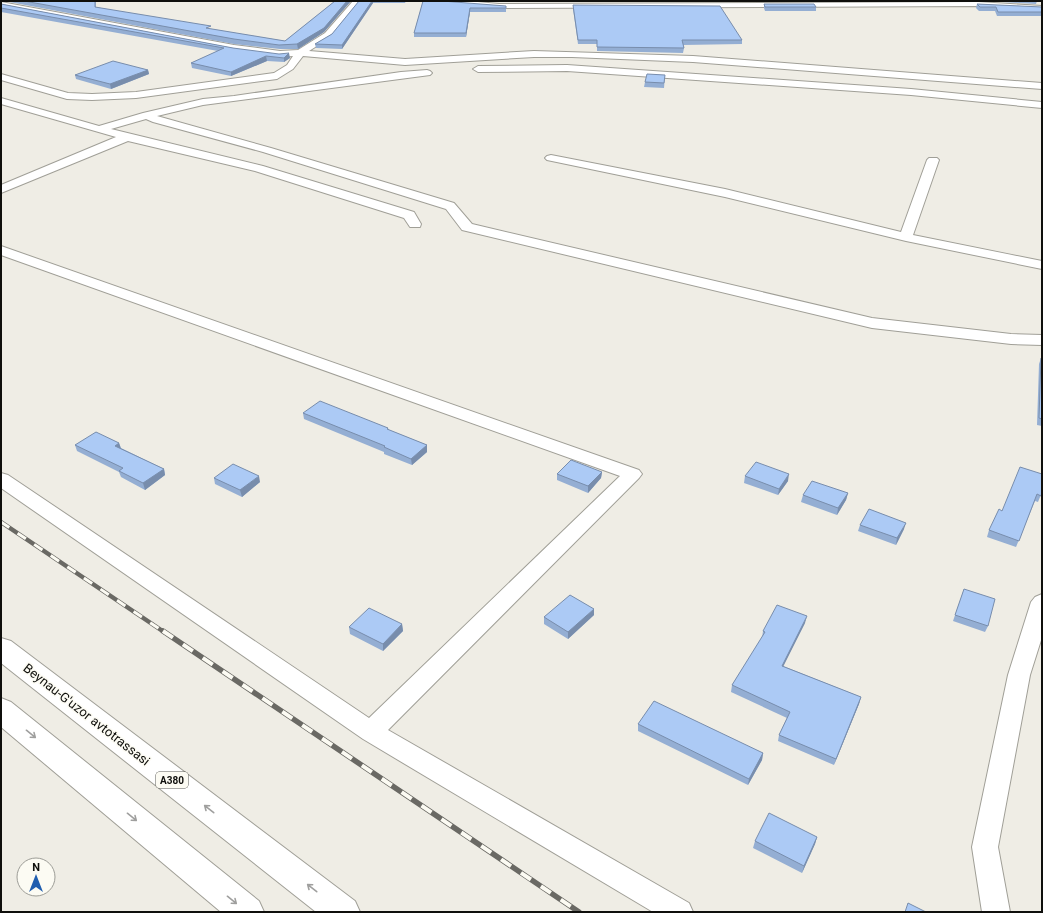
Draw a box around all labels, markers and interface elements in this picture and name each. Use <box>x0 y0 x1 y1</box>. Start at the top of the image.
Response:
street label: Beynau-G'uzor avtotrassasi <box>20 660 153 768</box>
one-way arrow <box>26 730 37 739</box>
road number: A380 <box>156 772 188 788</box>
one-way arrow <box>204 805 215 813</box>
one-way arrow <box>126 813 137 821</box>
north arrow <box>16 857 56 897</box>
text: N <box>32 861 40 874</box>
one-way arrow <box>307 884 318 892</box>
one-way arrow <box>227 895 237 904</box>

